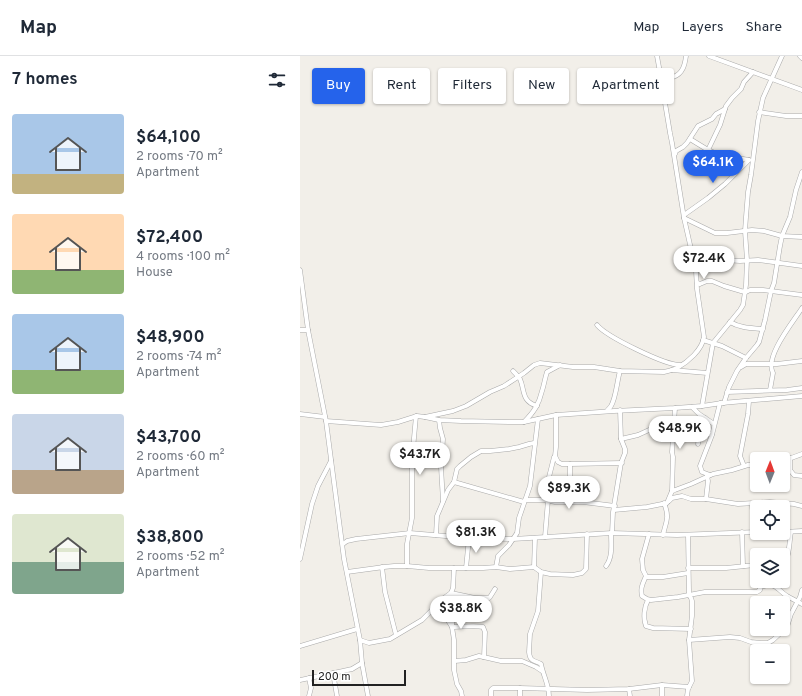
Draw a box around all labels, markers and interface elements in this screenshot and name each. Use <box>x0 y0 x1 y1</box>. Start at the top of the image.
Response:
text: Map <box>20 16 57 40</box>
text: Map <box>633 19 659 36</box>
text: Layers <box>681 19 723 36</box>
text: Share <box>745 19 782 36</box>
chip: Buy <box>312 68 365 104</box>
chip: Rent <box>373 68 430 104</box>
chip: Filters <box>438 68 506 104</box>
chip: New <box>514 68 569 104</box>
chip: Apartment <box>577 68 674 104</box>
text: 7 homes <box>12 69 78 91</box>
icon: filters <box>266 69 288 91</box>
text: $64,100 <box>136 127 201 149</box>
icon: home <box>44 130 92 178</box>
text: 2 rooms · 70 m² <box>136 149 223 165</box>
pin: $64.1K <box>680 150 746 184</box>
text: $64.1K <box>692 155 734 171</box>
text: Apartment <box>136 165 199 181</box>
text: $72,400 <box>136 227 203 249</box>
icon: home <box>44 230 92 278</box>
pin: $72.4K <box>671 246 737 280</box>
text: 4 rooms · 100 m² <box>136 249 230 265</box>
text: $72.4K <box>682 251 726 267</box>
text: House <box>136 265 173 281</box>
text: $48,900 <box>136 327 205 349</box>
icon: home <box>44 330 92 378</box>
text: 2 rooms · 74 m² <box>136 349 221 365</box>
text: Apartment <box>136 365 199 381</box>
pin: $48.9K <box>647 416 713 450</box>
text: $48.9K <box>658 421 702 437</box>
text: $43,700 <box>136 427 201 449</box>
icon: home <box>44 430 92 478</box>
pin: $43.7K <box>387 442 453 476</box>
text: $43.7K <box>399 447 441 463</box>
text: 2 rooms · 60 m² <box>136 449 225 465</box>
north arrow <box>750 452 790 492</box>
map controls <box>750 452 790 684</box>
text: Apartment <box>136 465 199 481</box>
pin: $89.3K <box>536 476 602 510</box>
text: $89.3K <box>547 481 591 497</box>
button: locate <box>750 500 790 540</box>
pin: $81.3K <box>443 520 509 554</box>
text: $81.3K <box>455 525 497 541</box>
text: $38,800 <box>136 527 204 549</box>
icon: home <box>44 530 92 578</box>
button: layers <box>750 548 790 588</box>
text: 2 rooms · 52 m² <box>136 549 224 565</box>
text: Apartment <box>136 565 199 581</box>
pin: $38.8K <box>428 596 494 630</box>
button: + <box>750 596 790 636</box>
text: $38.8K <box>439 601 483 617</box>
button: − <box>750 644 790 684</box>
scale bar <box>312 668 406 687</box>
text: 200 m <box>318 670 351 684</box>

